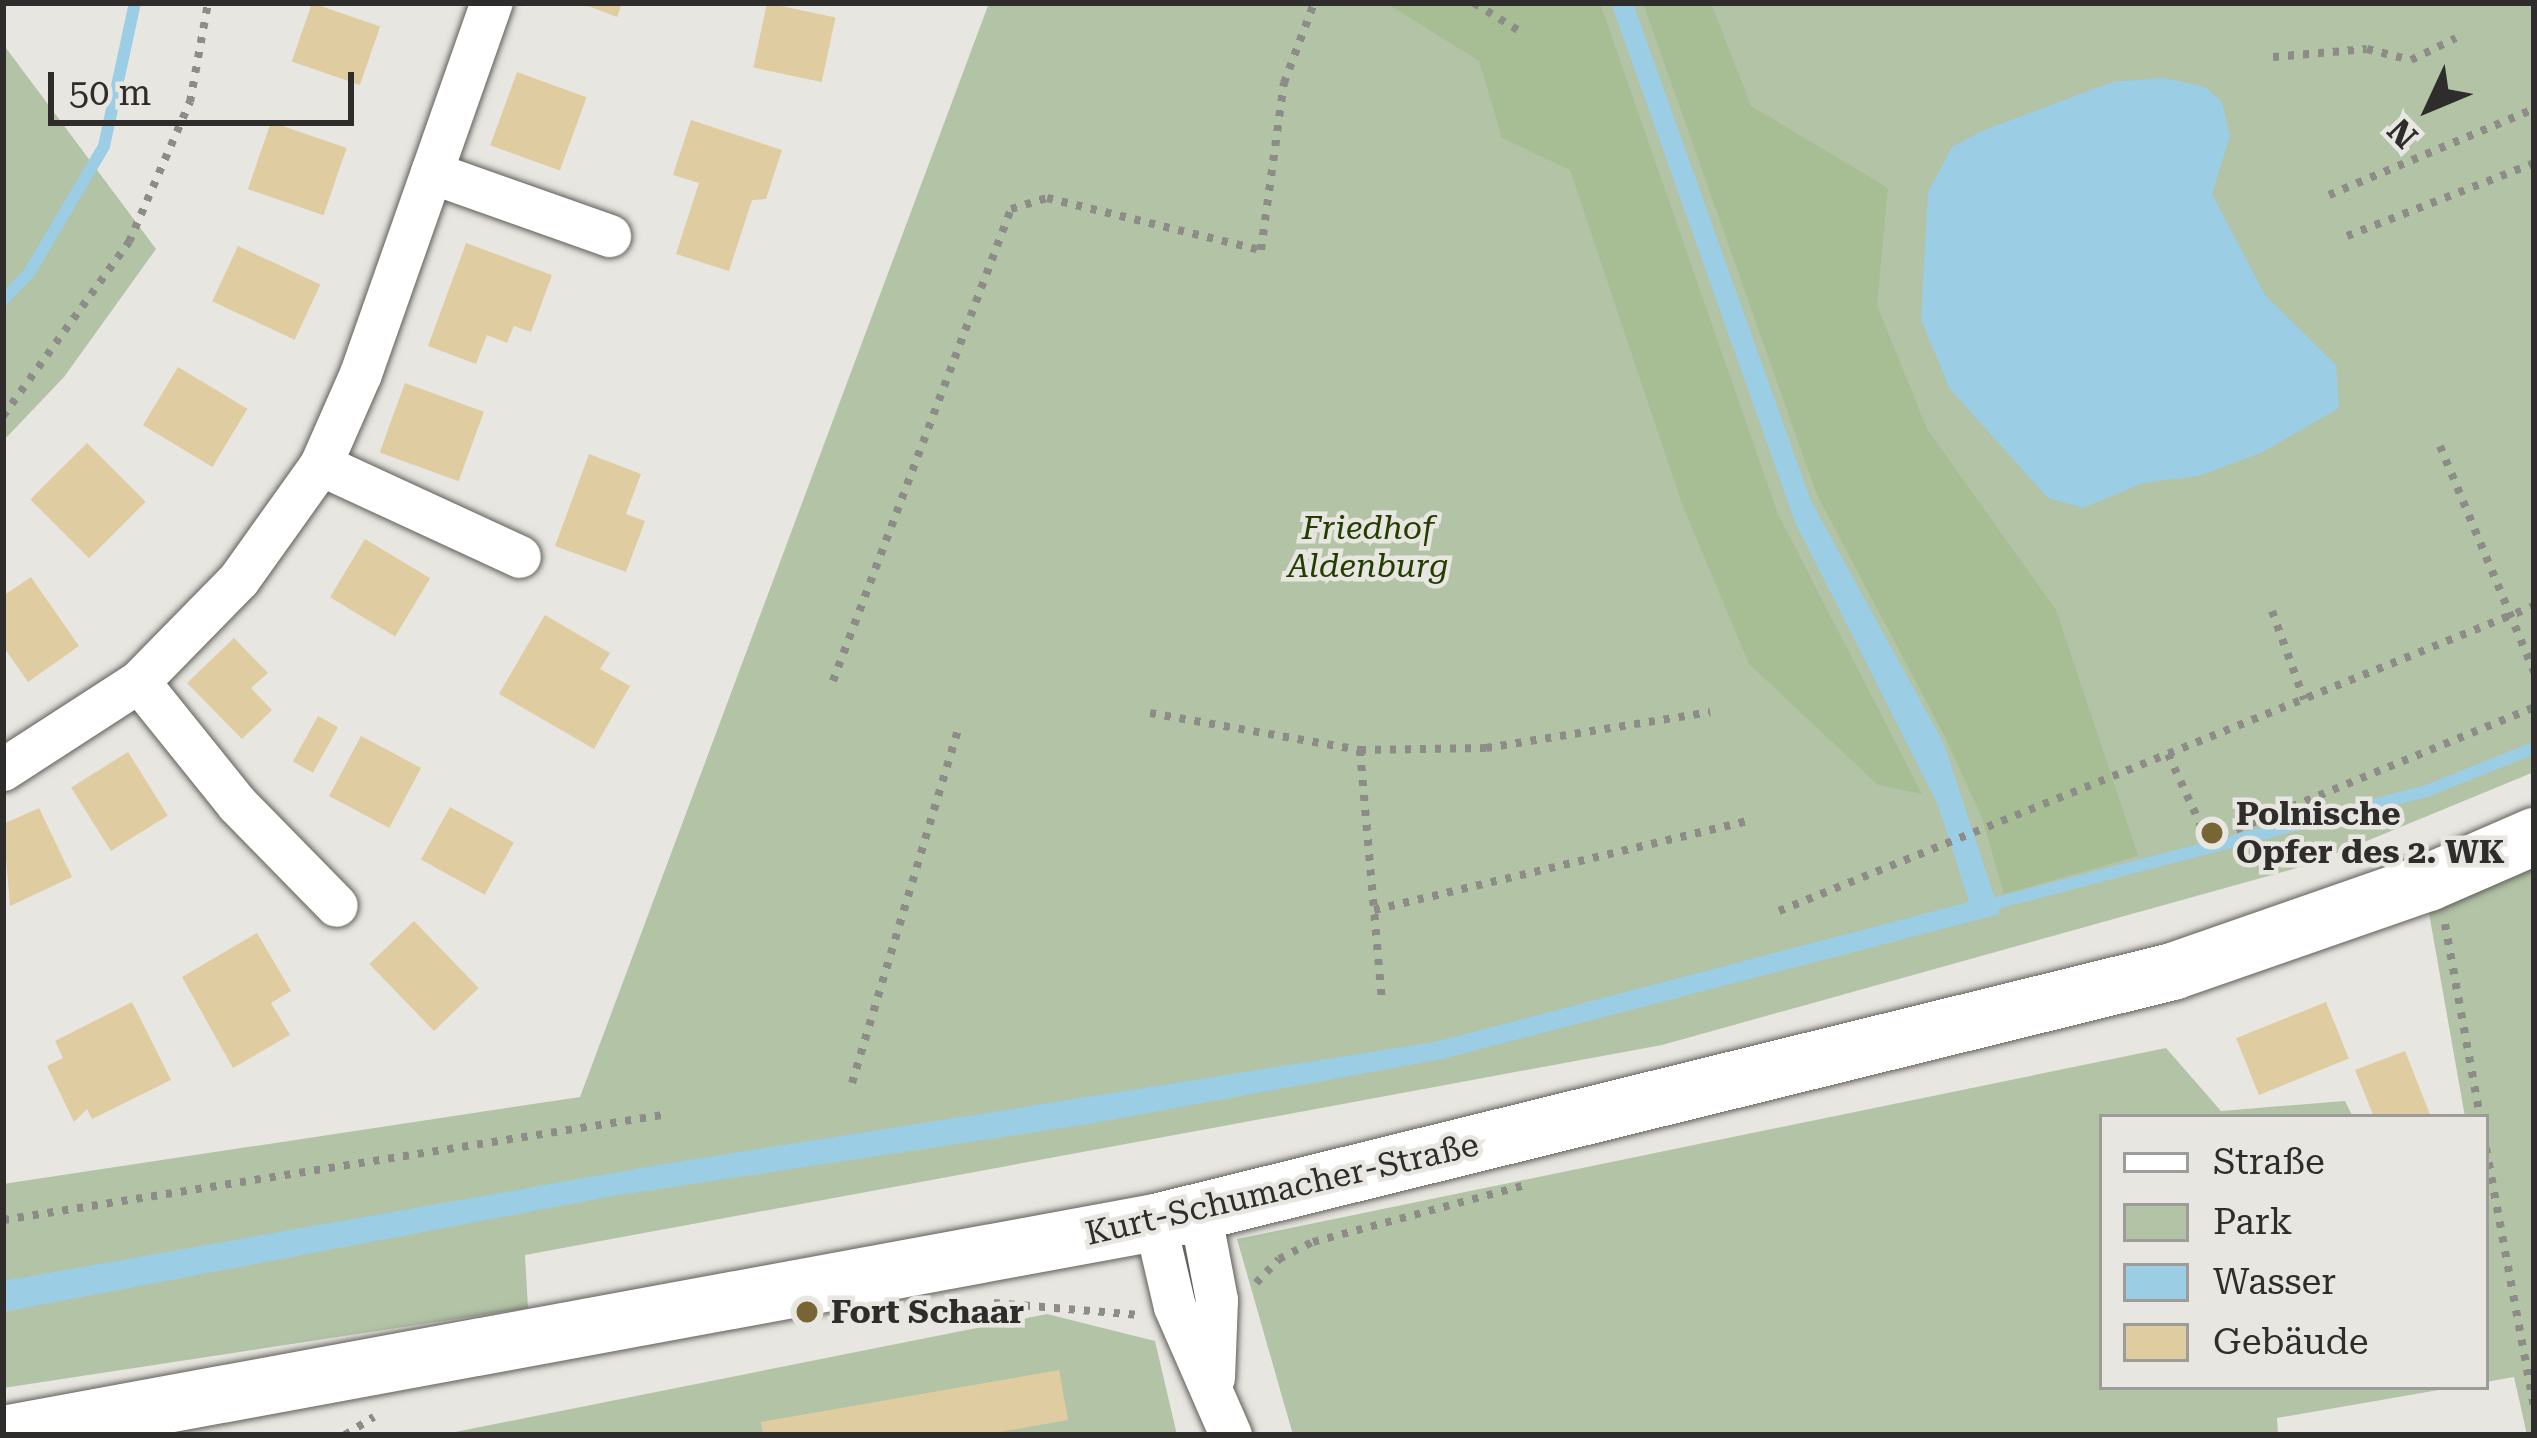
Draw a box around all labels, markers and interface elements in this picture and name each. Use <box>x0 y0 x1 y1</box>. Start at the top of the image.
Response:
scale bar <box>54 48 360 122</box>
north arrow <box>2369 48 2489 168</box>
text: 50 m <box>69 72 151 114</box>
text: N <box>2380 111 2426 156</box>
park label: Friedhof Aldenburg <box>1287 508 1449 586</box>
place label: Polnische Opfer des 2. WK <box>2236 794 2505 872</box>
marker: Polnische Opfer des 2. WK <box>2199 820 2225 846</box>
legend <box>2099 1114 2489 1390</box>
street label: Kurt-Schumacher-Straße <box>1082 1124 1482 1254</box>
text: Straße <box>2213 1141 2325 1183</box>
text: Park <box>2213 1201 2292 1243</box>
text: Wasser <box>2213 1261 2336 1303</box>
place label: Fort Schaar <box>831 1292 1024 1332</box>
marker: Fort Schaar <box>794 1299 820 1325</box>
text: Gebäude <box>2213 1321 2369 1363</box>

